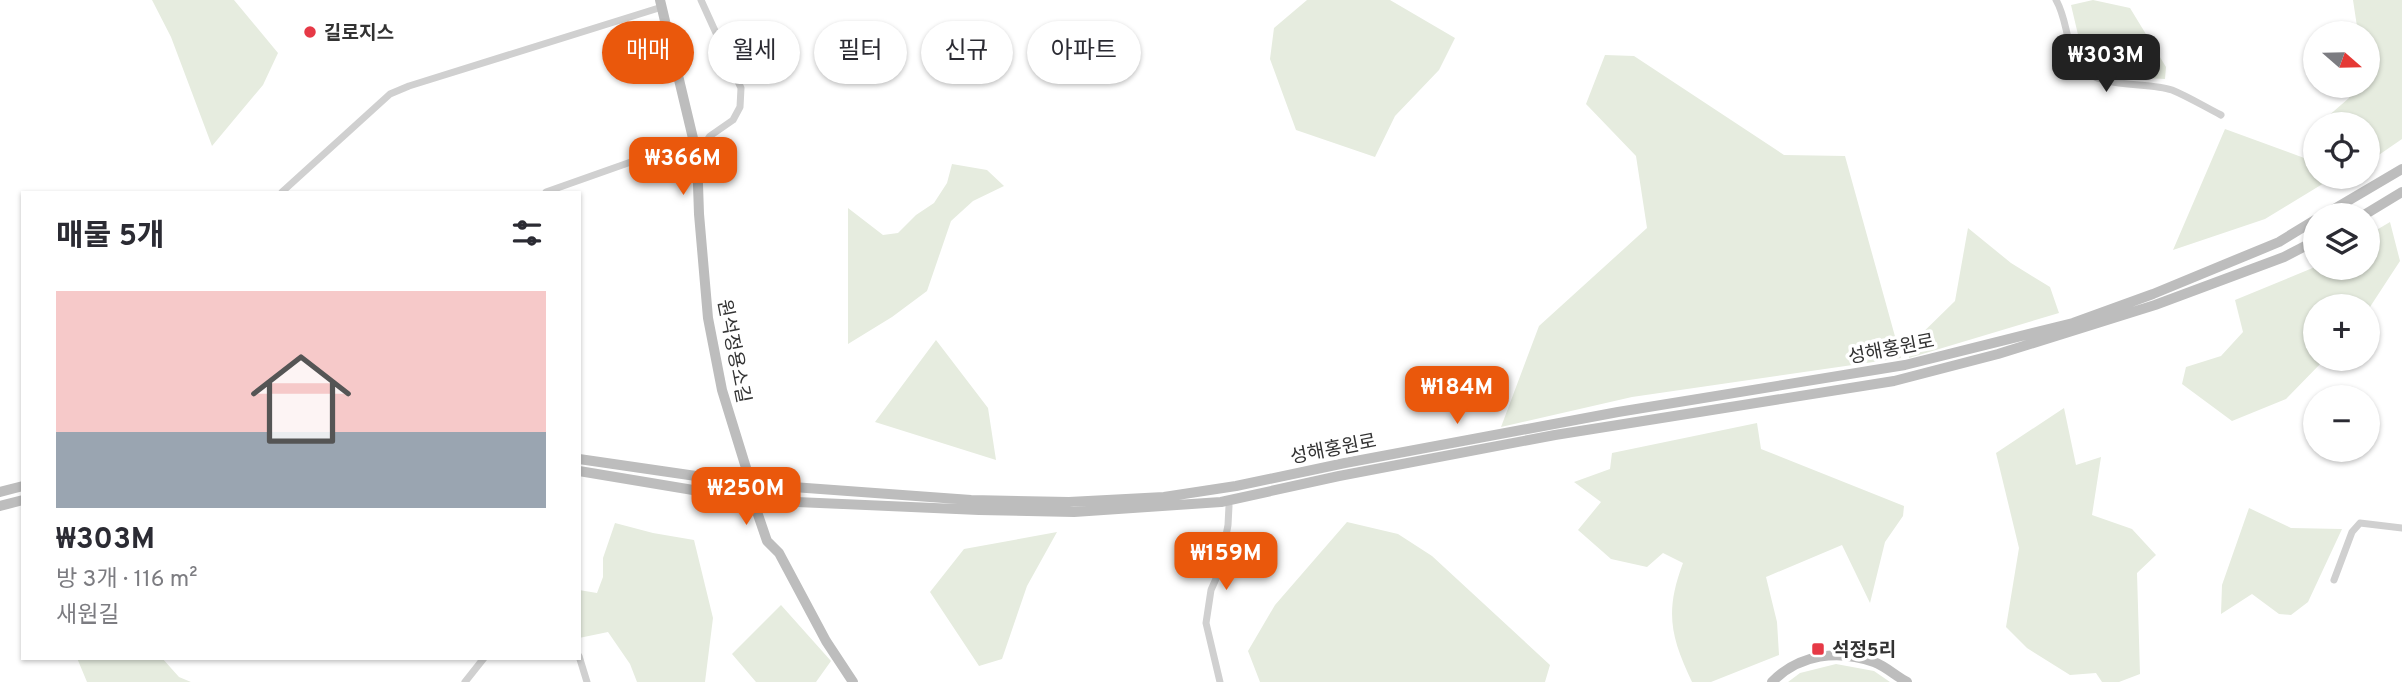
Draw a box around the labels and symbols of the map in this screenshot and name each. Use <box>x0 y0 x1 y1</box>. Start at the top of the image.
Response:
north arrow <box>2303 21 2380 98</box>
place label: 길로지스 <box>324 22 394 46</box>
marker: 길로지스 <box>302 24 318 40</box>
pin: ₩303M <box>2057 34 2155 94</box>
pin: ₩366M <box>634 138 732 197</box>
street label: 원석정용소길 <box>711 298 755 405</box>
street label: 성해홍원로 <box>1846 330 1937 370</box>
pin: ₩184M <box>1408 366 1506 426</box>
street label: 성해홍원로 <box>1288 430 1379 470</box>
pin: ₩250M <box>697 468 795 527</box>
pin: ₩159M <box>1177 532 1275 592</box>
place label: 석정5리 <box>1832 639 1896 663</box>
marker: 석정5리 <box>1810 641 1826 657</box>

